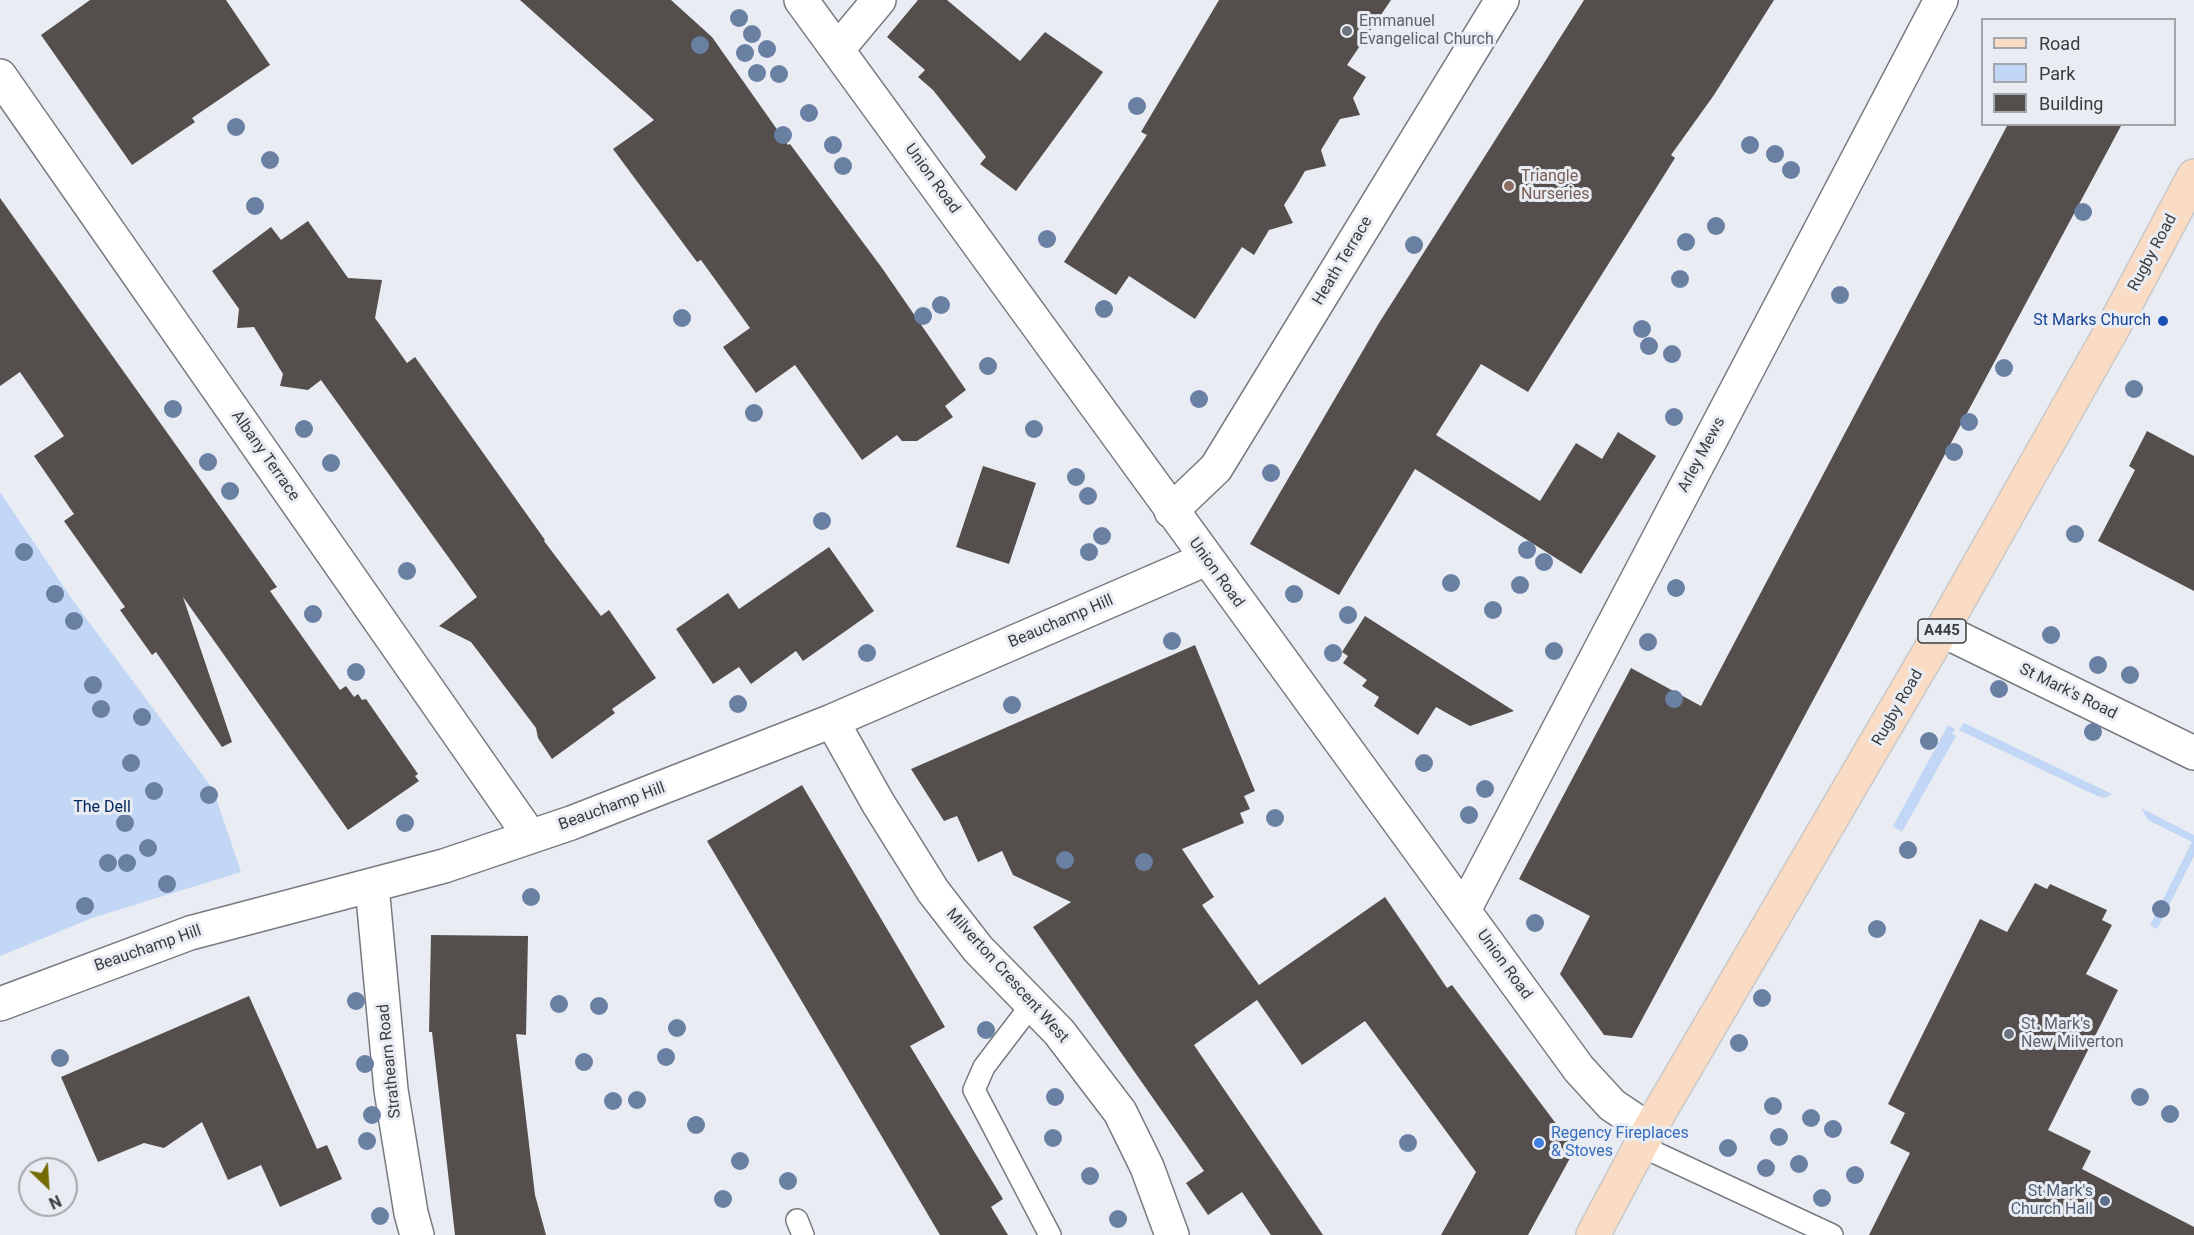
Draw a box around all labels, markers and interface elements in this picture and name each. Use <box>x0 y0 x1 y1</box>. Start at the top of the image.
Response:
place label: Emmanuel Evangelical Church <box>1359 12 1494 50</box>
legend <box>1981 18 2176 126</box>
marker: Emmanuel Evangelical Church <box>1340 24 1354 38</box>
text: Road <box>2039 33 2080 54</box>
text: Park <box>2039 63 2075 84</box>
text: Building <box>2039 93 2103 114</box>
street label: Union Road <box>900 140 964 218</box>
place label: Triangle Nurseries <box>1521 167 1589 205</box>
marker: Triangle Nurseries <box>1502 179 1516 193</box>
street label: Rugby Road <box>2125 211 2181 295</box>
street label: Heath Terrace <box>1309 213 1377 309</box>
place label: St Marks Church <box>2033 311 2151 331</box>
marker: St Marks Church <box>2156 314 2170 328</box>
street label: Albany Terrace <box>227 407 303 505</box>
street label: Arley Mews <box>1674 414 1730 496</box>
street label: Union Road <box>1184 534 1248 612</box>
street label: Beauchamp Hill <box>1006 591 1116 653</box>
road number: A445 <box>1918 619 1966 643</box>
street label: St Mark's Road <box>2016 660 2120 724</box>
street label: Rugby Road <box>1868 666 1928 750</box>
street label: Beauchamp Hill <box>556 779 668 835</box>
park label: The Dell <box>73 798 131 818</box>
street label: Milverton Crescent West <box>942 905 1072 1047</box>
street label: Beauchamp Hill <box>92 922 204 976</box>
street label: Union Road <box>1472 926 1536 1004</box>
street label: Strathearn Road <box>374 1003 406 1119</box>
place label: St. Mark's New Milverton <box>2021 1015 2124 1053</box>
marker: St. Mark's New Milverton <box>2002 1027 2016 1041</box>
place label: Regency Fireplaces & Stoves <box>1551 1124 1689 1162</box>
marker: Regency Fireplaces & Stoves <box>1532 1136 1546 1150</box>
north arrow <box>18 1157 78 1217</box>
place label: St Mark's Church Hall <box>2011 1182 2093 1220</box>
text: N <box>46 1191 64 1213</box>
marker: St Mark's Church Hall <box>2098 1194 2112 1208</box>

